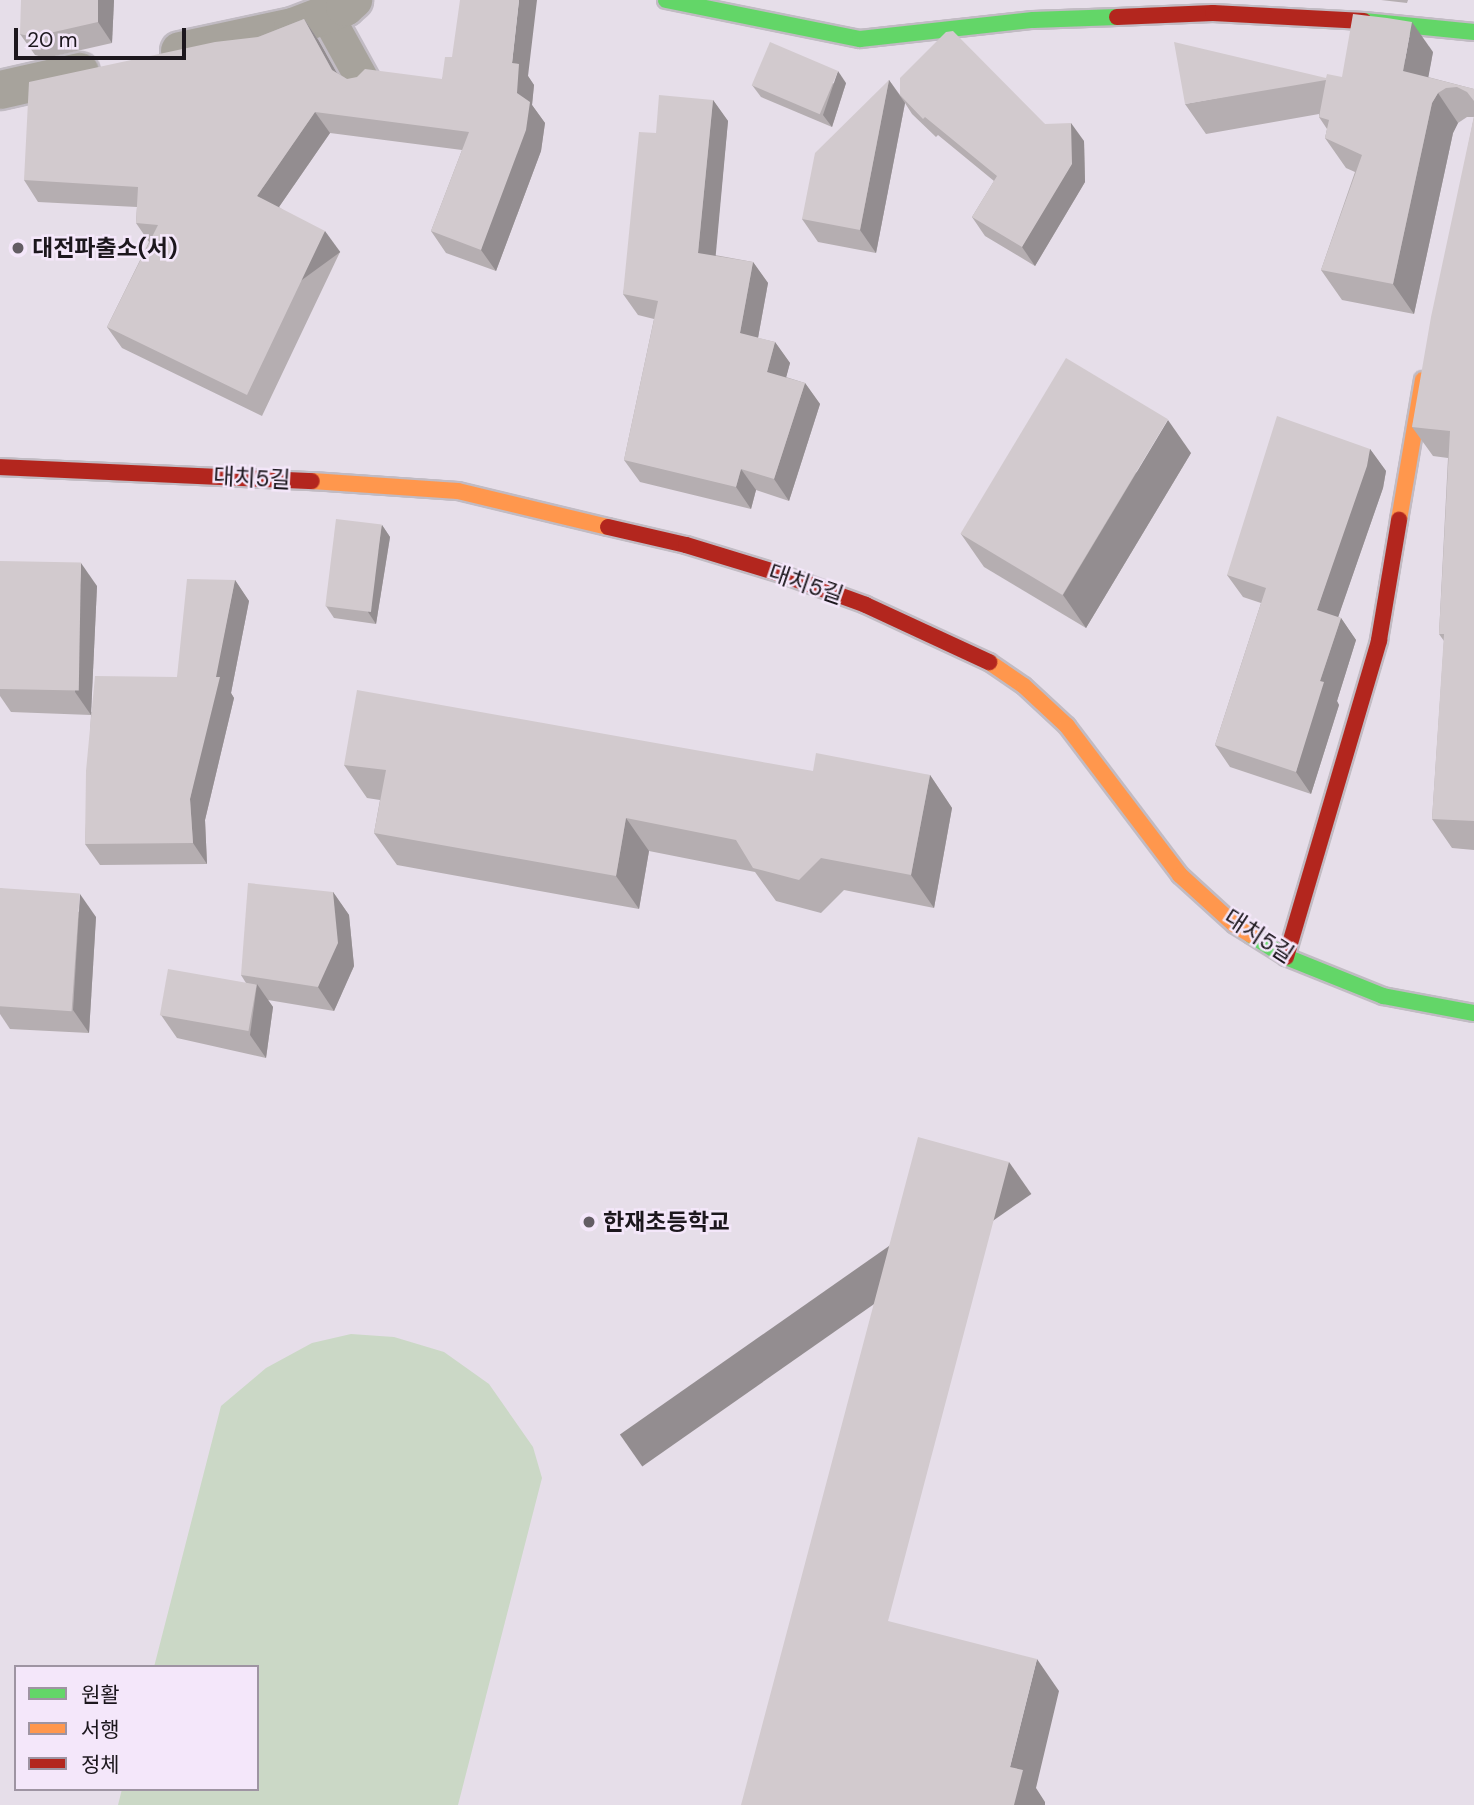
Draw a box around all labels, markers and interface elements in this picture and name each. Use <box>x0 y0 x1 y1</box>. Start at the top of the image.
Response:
scale bar <box>18 14 189 58</box>
text: 20 m <box>27 26 78 54</box>
place label: 대전파출소(서) <box>32 234 178 262</box>
marker: 대전파출소(서) <box>10 240 26 256</box>
street label: 대치5길 <box>213 462 291 494</box>
street label: 대치5길 <box>765 558 847 610</box>
street label: 대치5길 <box>1219 903 1299 969</box>
place label: 한재초등학교 <box>603 1208 730 1236</box>
marker: 한재초등학교 <box>581 1214 597 1230</box>
legend <box>14 1665 259 1791</box>
text: 원활 <box>81 1681 120 1709</box>
text: 서행 <box>81 1716 120 1744</box>
text: 정체 <box>81 1751 120 1779</box>

